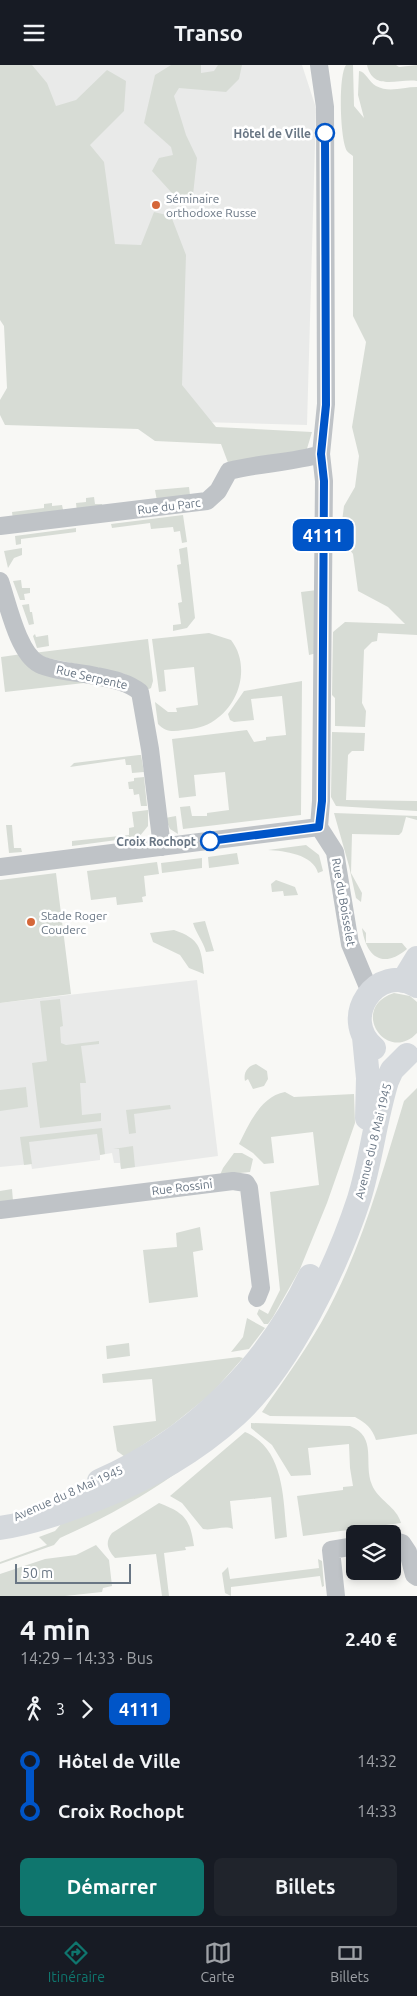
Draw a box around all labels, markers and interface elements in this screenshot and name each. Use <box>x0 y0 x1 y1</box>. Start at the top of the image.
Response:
icon: menu <box>20 19 48 47</box>
icon: person <box>369 19 397 47</box>
text: Transo <box>174 20 243 45</box>
marker: Hôtel de Ville <box>315 123 335 143</box>
place label: Hôtel de Ville <box>233 127 311 140</box>
place label: Séminaire orthodoxe Russe <box>166 192 257 219</box>
marker: Séminaire orthodoxe Russe <box>150 199 162 211</box>
street label: Rue du Parc <box>137 496 202 516</box>
line badge: 4111 <box>288 519 358 551</box>
text: 4111 <box>303 525 343 545</box>
street label: Rue Serpente <box>55 662 129 692</box>
marker: Croix Rochopt <box>200 831 220 851</box>
place label: Croix Rochopt <box>116 835 196 848</box>
street label: Rue du Boisselet <box>330 857 358 947</box>
place label: Stade Roger Couderc <box>41 909 108 936</box>
marker: Stade Roger Couderc <box>25 916 37 928</box>
street label: Avenue du 8 Mai 1945 <box>352 1082 394 1200</box>
street label: Rue Rossini <box>151 1177 213 1197</box>
street label: Avenue du 8 Mai 1945 <box>11 1463 125 1523</box>
map controls <box>346 1525 401 1580</box>
button: layers <box>346 1525 401 1580</box>
scale bar <box>15 1561 131 1584</box>
text: 50 m <box>22 1565 53 1581</box>
text: 4 min <box>20 1614 91 1645</box>
text: 2.40 € <box>345 1628 397 1650</box>
text: 14:29 – 14:33 · Bus <box>20 1649 153 1667</box>
icon: walk <box>20 1695 48 1723</box>
icon: forward <box>73 1695 101 1723</box>
text: 4111 <box>119 1699 160 1719</box>
text: 3 <box>56 1700 65 1718</box>
text: Hôtel de Ville <box>58 1750 181 1772</box>
text: 14:32 <box>357 1752 397 1770</box>
text: Croix Rochopt <box>58 1800 184 1822</box>
text: 14:33 <box>357 1802 397 1820</box>
button: Démarrer <box>20 1858 204 1916</box>
button: Billets <box>214 1858 397 1916</box>
tab: Itinéraire <box>48 1939 105 1985</box>
tab: Carte <box>200 1939 235 1985</box>
tab: Billets <box>330 1939 369 1985</box>

